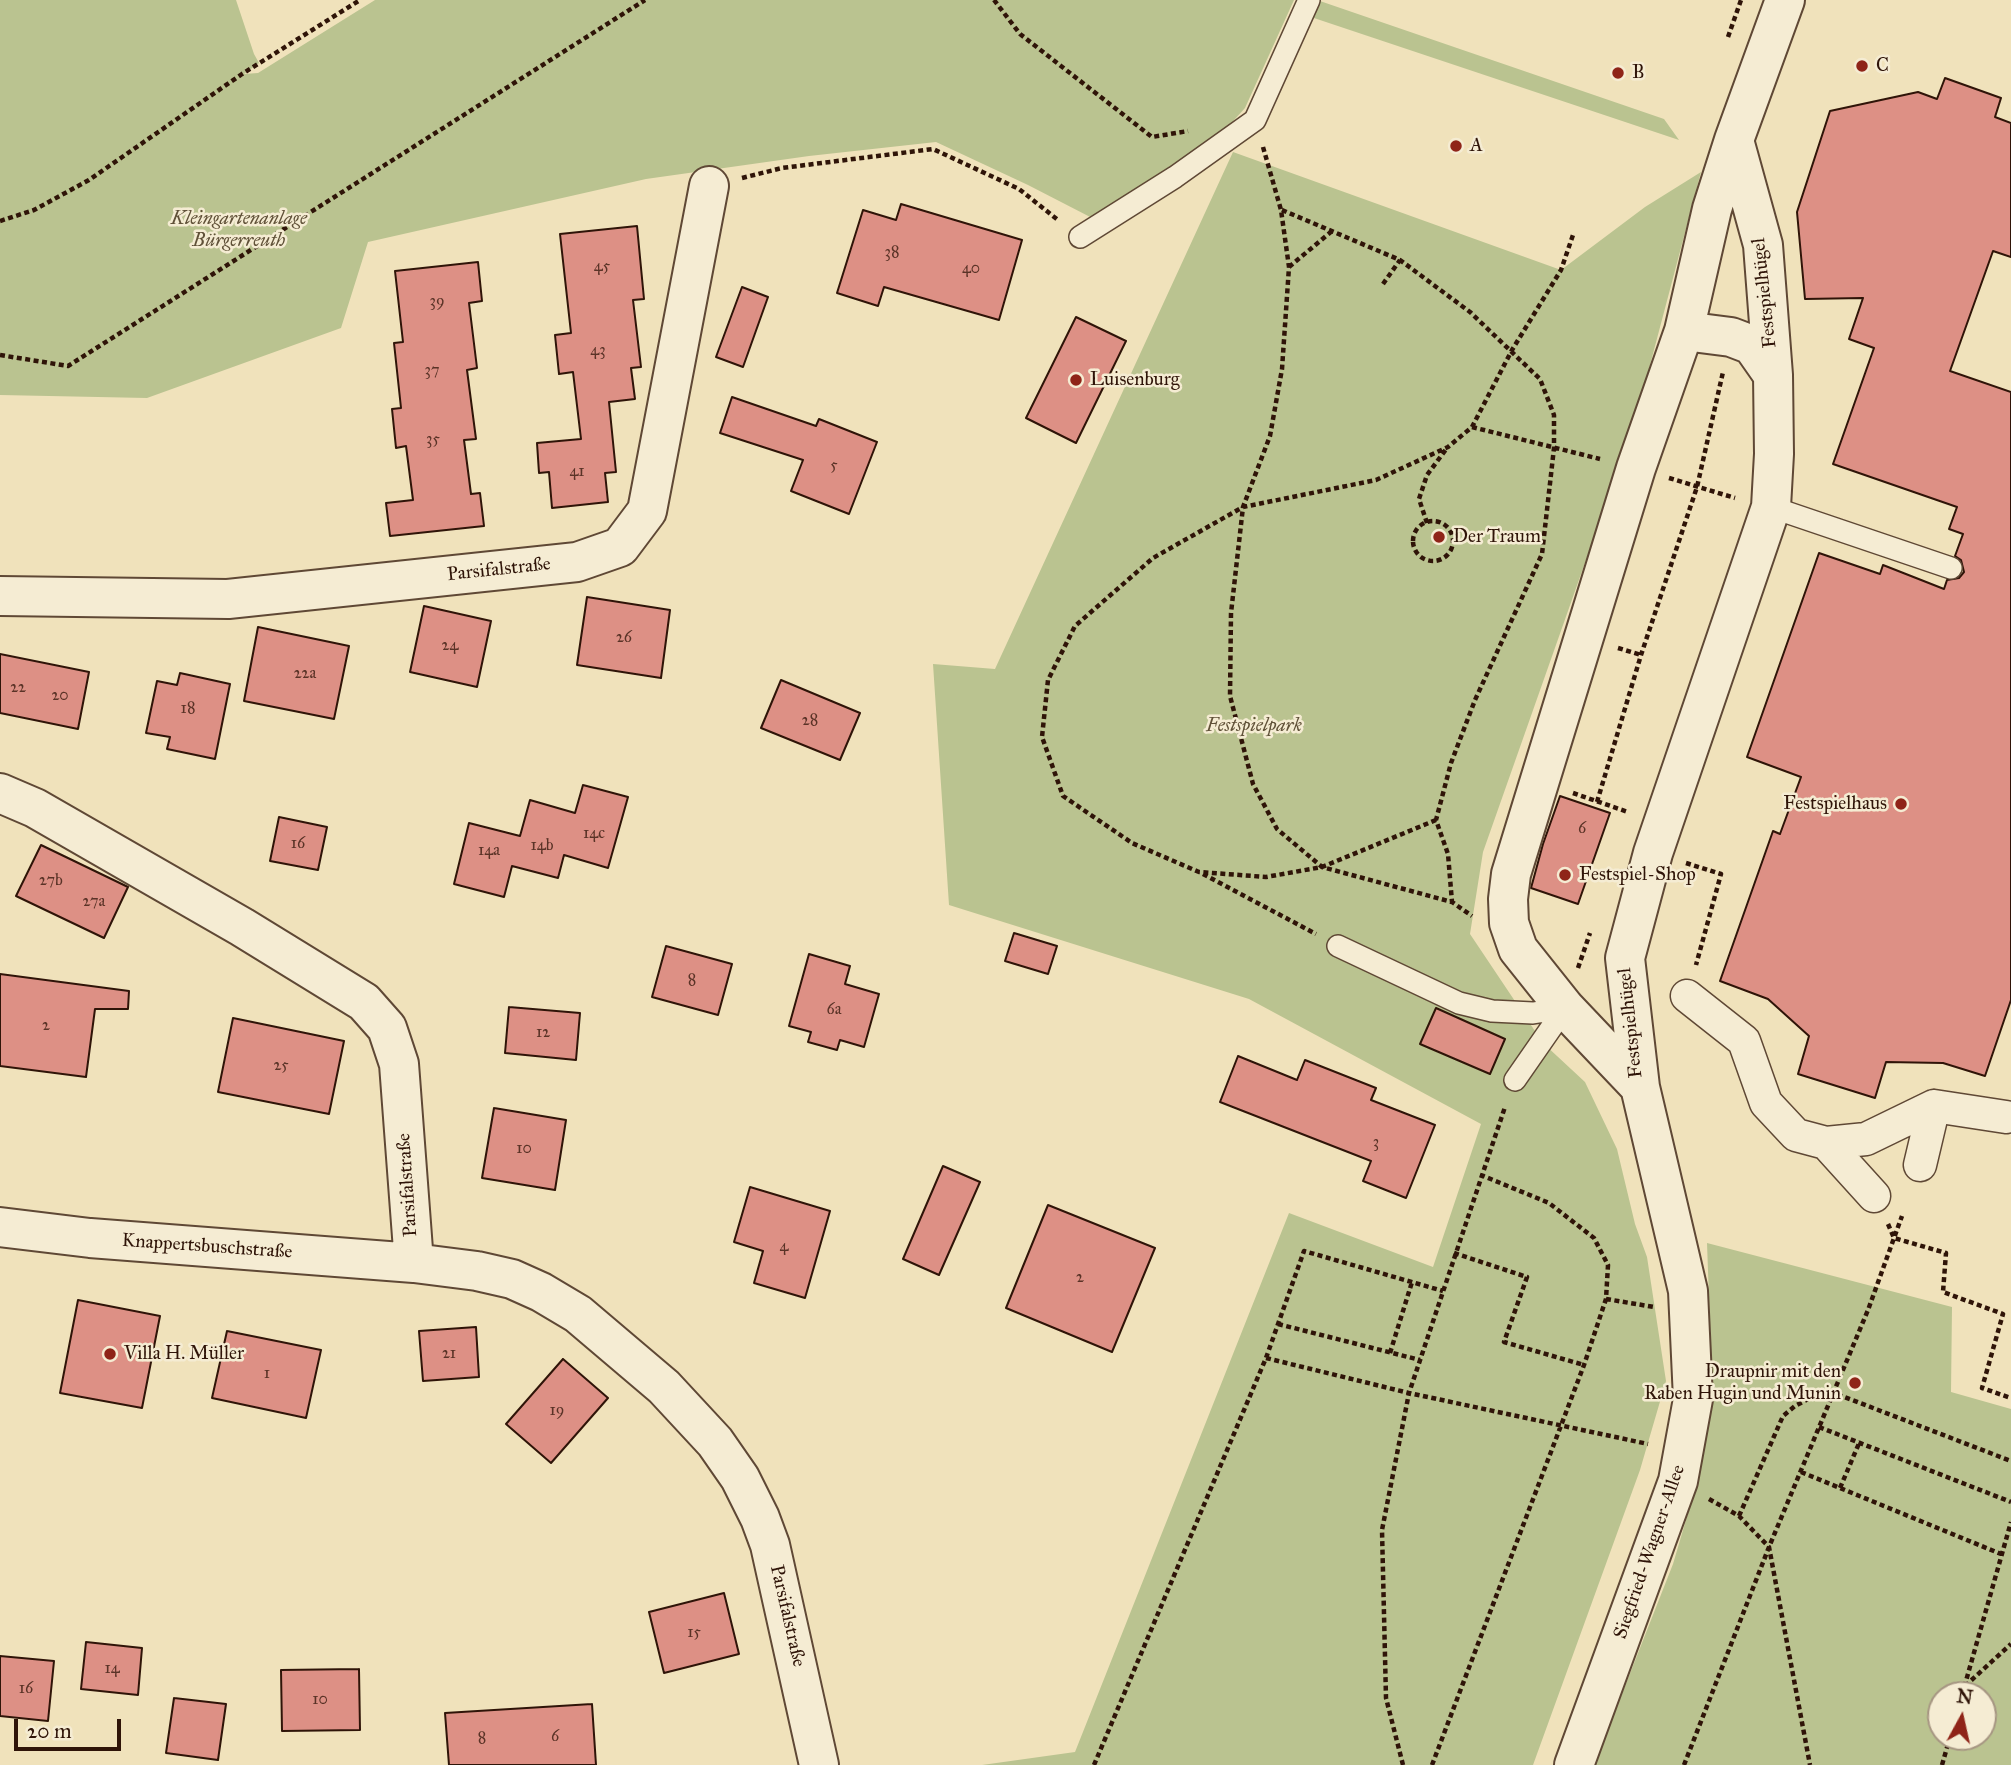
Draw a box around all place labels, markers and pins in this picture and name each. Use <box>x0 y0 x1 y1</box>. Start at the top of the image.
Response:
place label: C <box>1876 55 1889 77</box>
marker: C <box>1854 58 1870 74</box>
place label: B <box>1632 62 1645 84</box>
marker: B <box>1610 65 1626 81</box>
place label: A <box>1470 135 1483 157</box>
marker: A <box>1448 138 1464 154</box>
place label: Luisenburg <box>1090 369 1180 391</box>
marker: Luisenburg <box>1068 372 1084 388</box>
place label: Der Traum <box>1453 526 1541 548</box>
marker: Der Traum <box>1431 529 1447 545</box>
place label: Festspielhaus <box>1783 793 1887 815</box>
marker: Festspielhaus <box>1893 796 1909 812</box>
place label: Festspiel-Shop <box>1579 864 1696 886</box>
marker: Festspiel-Shop <box>1557 867 1573 883</box>
place label: Villa H. Müller <box>124 1343 244 1365</box>
marker: Villa H. Müller <box>102 1346 118 1362</box>
place label: Draupnir mit den Raben Hugin und Munin <box>1644 1361 1841 1405</box>
marker: Draupnir mit den Raben Hugin und Munin <box>1847 1375 1863 1391</box>

